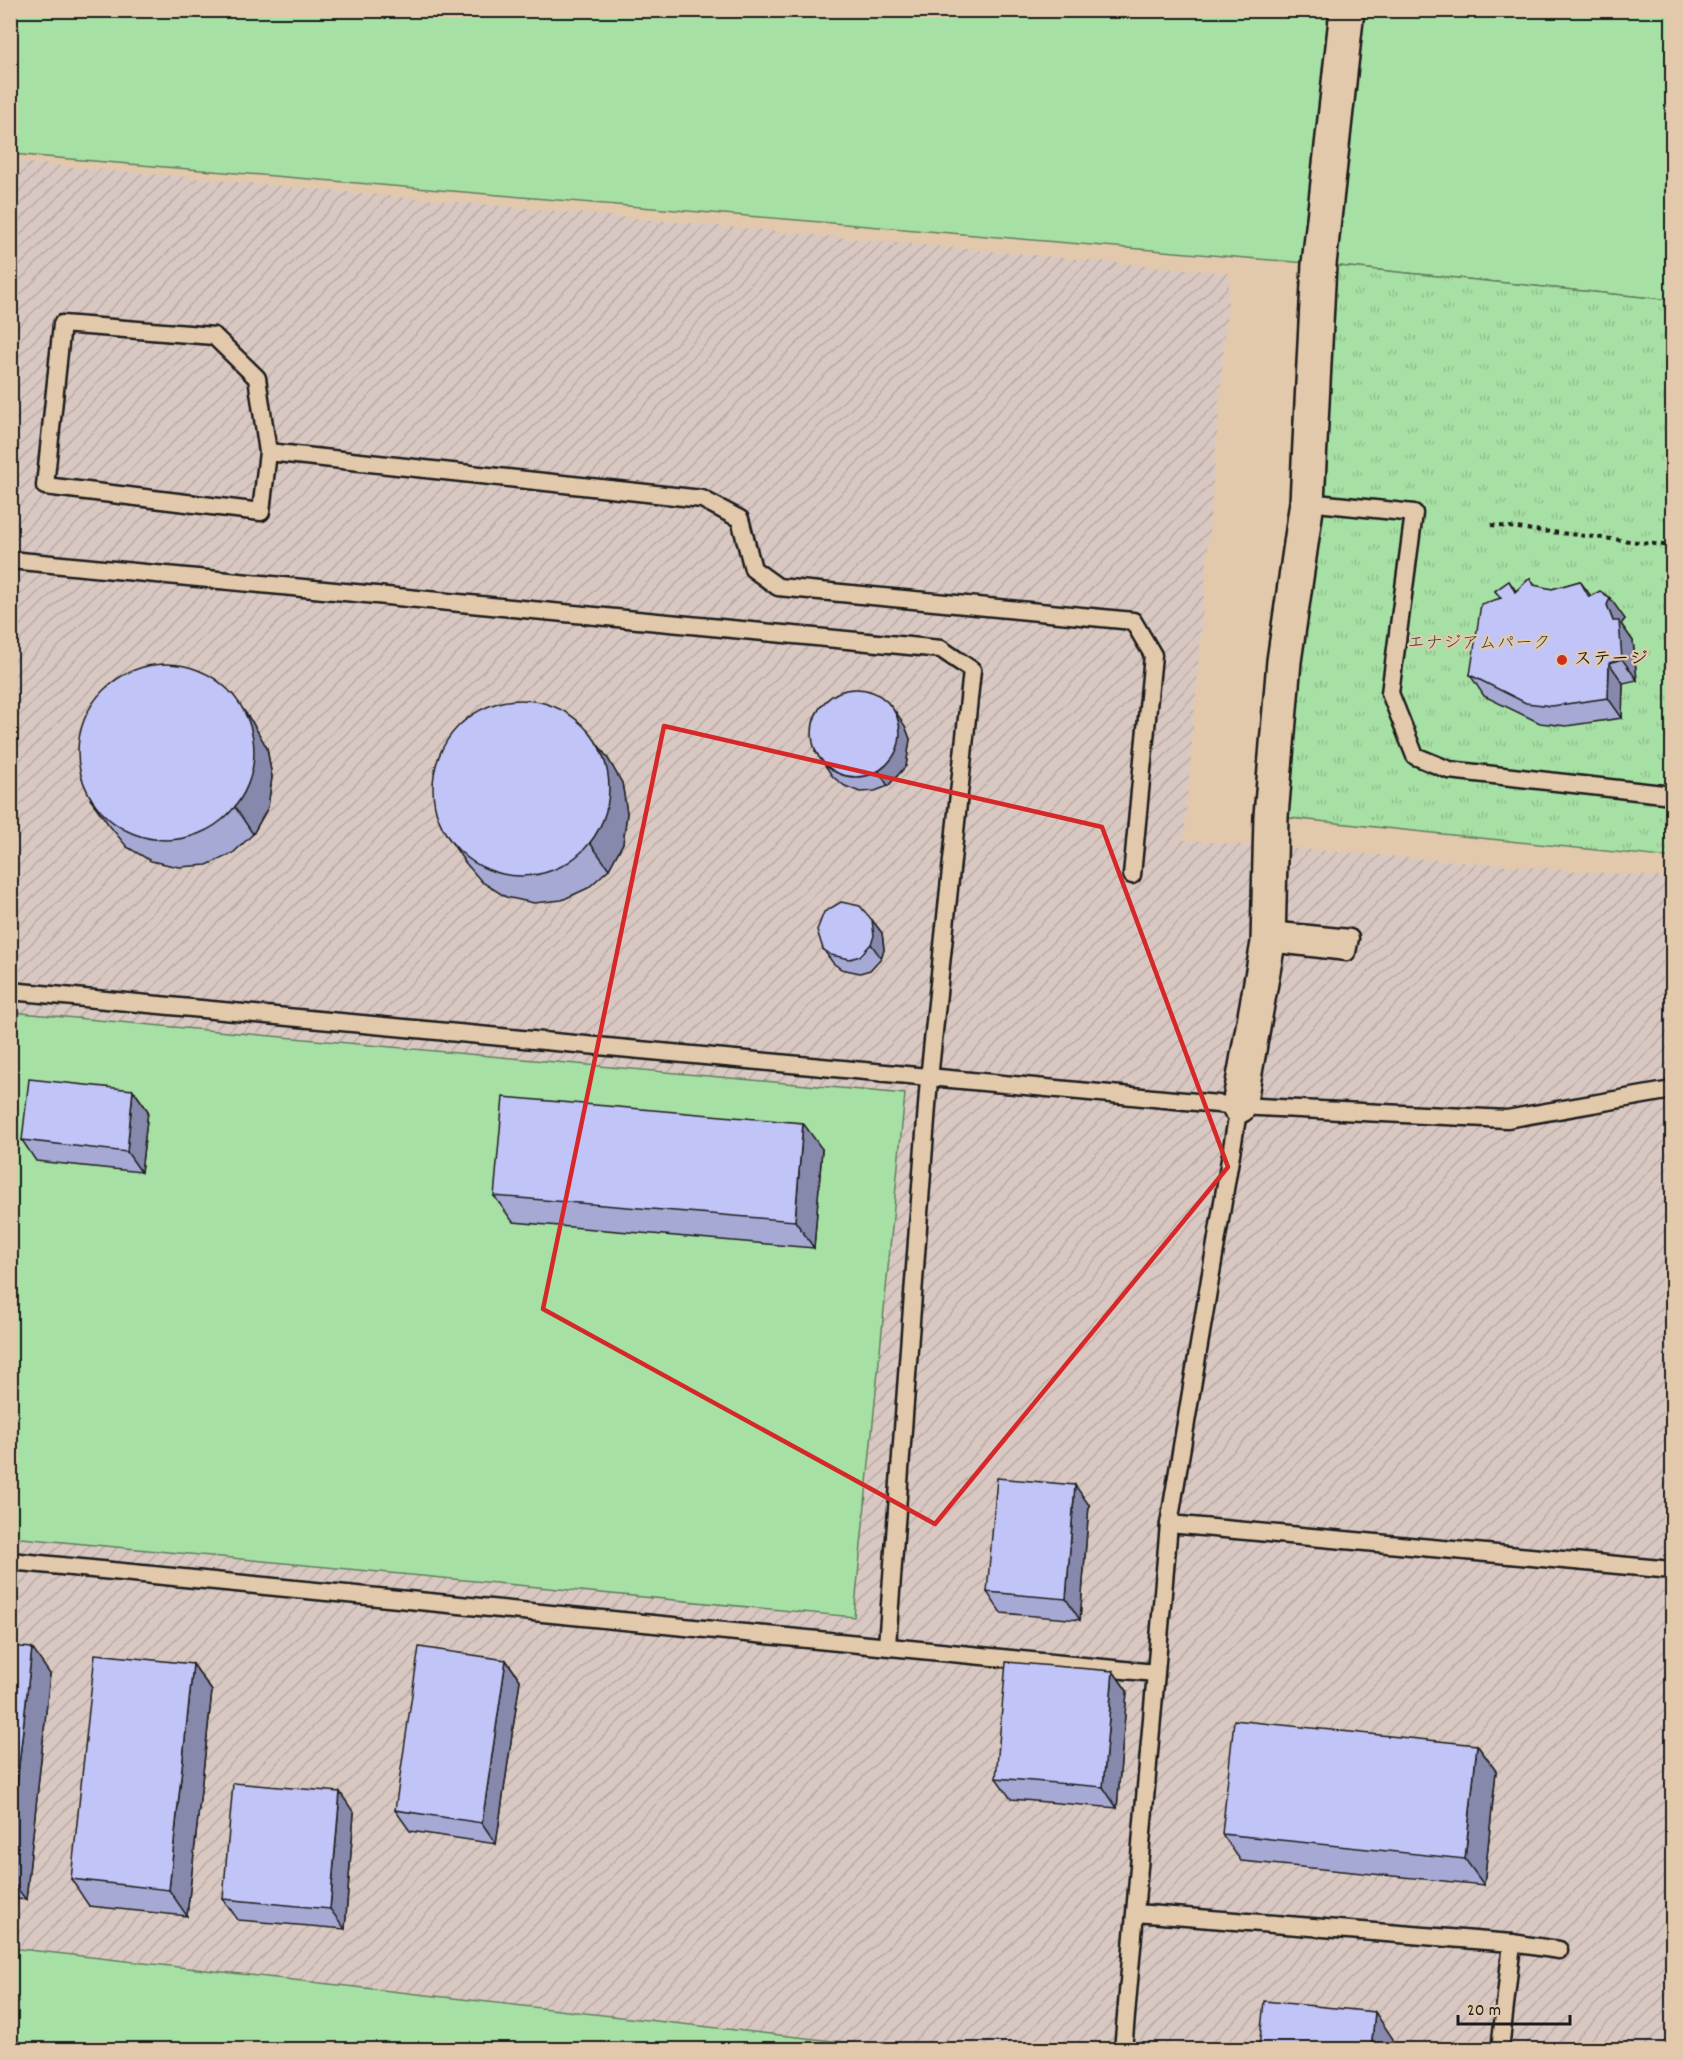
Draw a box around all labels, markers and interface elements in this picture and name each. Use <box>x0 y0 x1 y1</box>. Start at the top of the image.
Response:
park label: エナジアムパーク <box>1407 632 1551 657</box>
place label: ステージ <box>1574 648 1647 673</box>
marker: ステージ <box>1555 653 1569 667</box>
scale bar <box>1458 1988 1570 2026</box>
text: 20 m <box>1467 1999 1501 2024</box>

